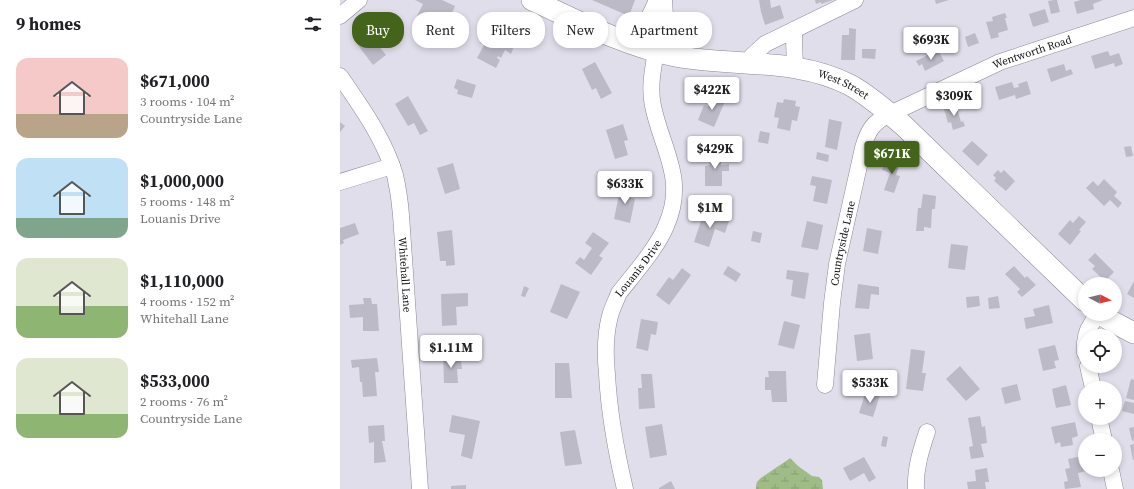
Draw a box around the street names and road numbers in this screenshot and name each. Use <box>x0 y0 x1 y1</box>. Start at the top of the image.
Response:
street label: Wentworth Road <box>990 32 1074 73</box>
street label: West Street <box>816 66 872 103</box>
street label: Countryside Lane <box>827 199 859 287</box>
street label: Whitehall Lane <box>395 237 415 313</box>
street label: Louanis Drive <box>612 237 665 300</box>

